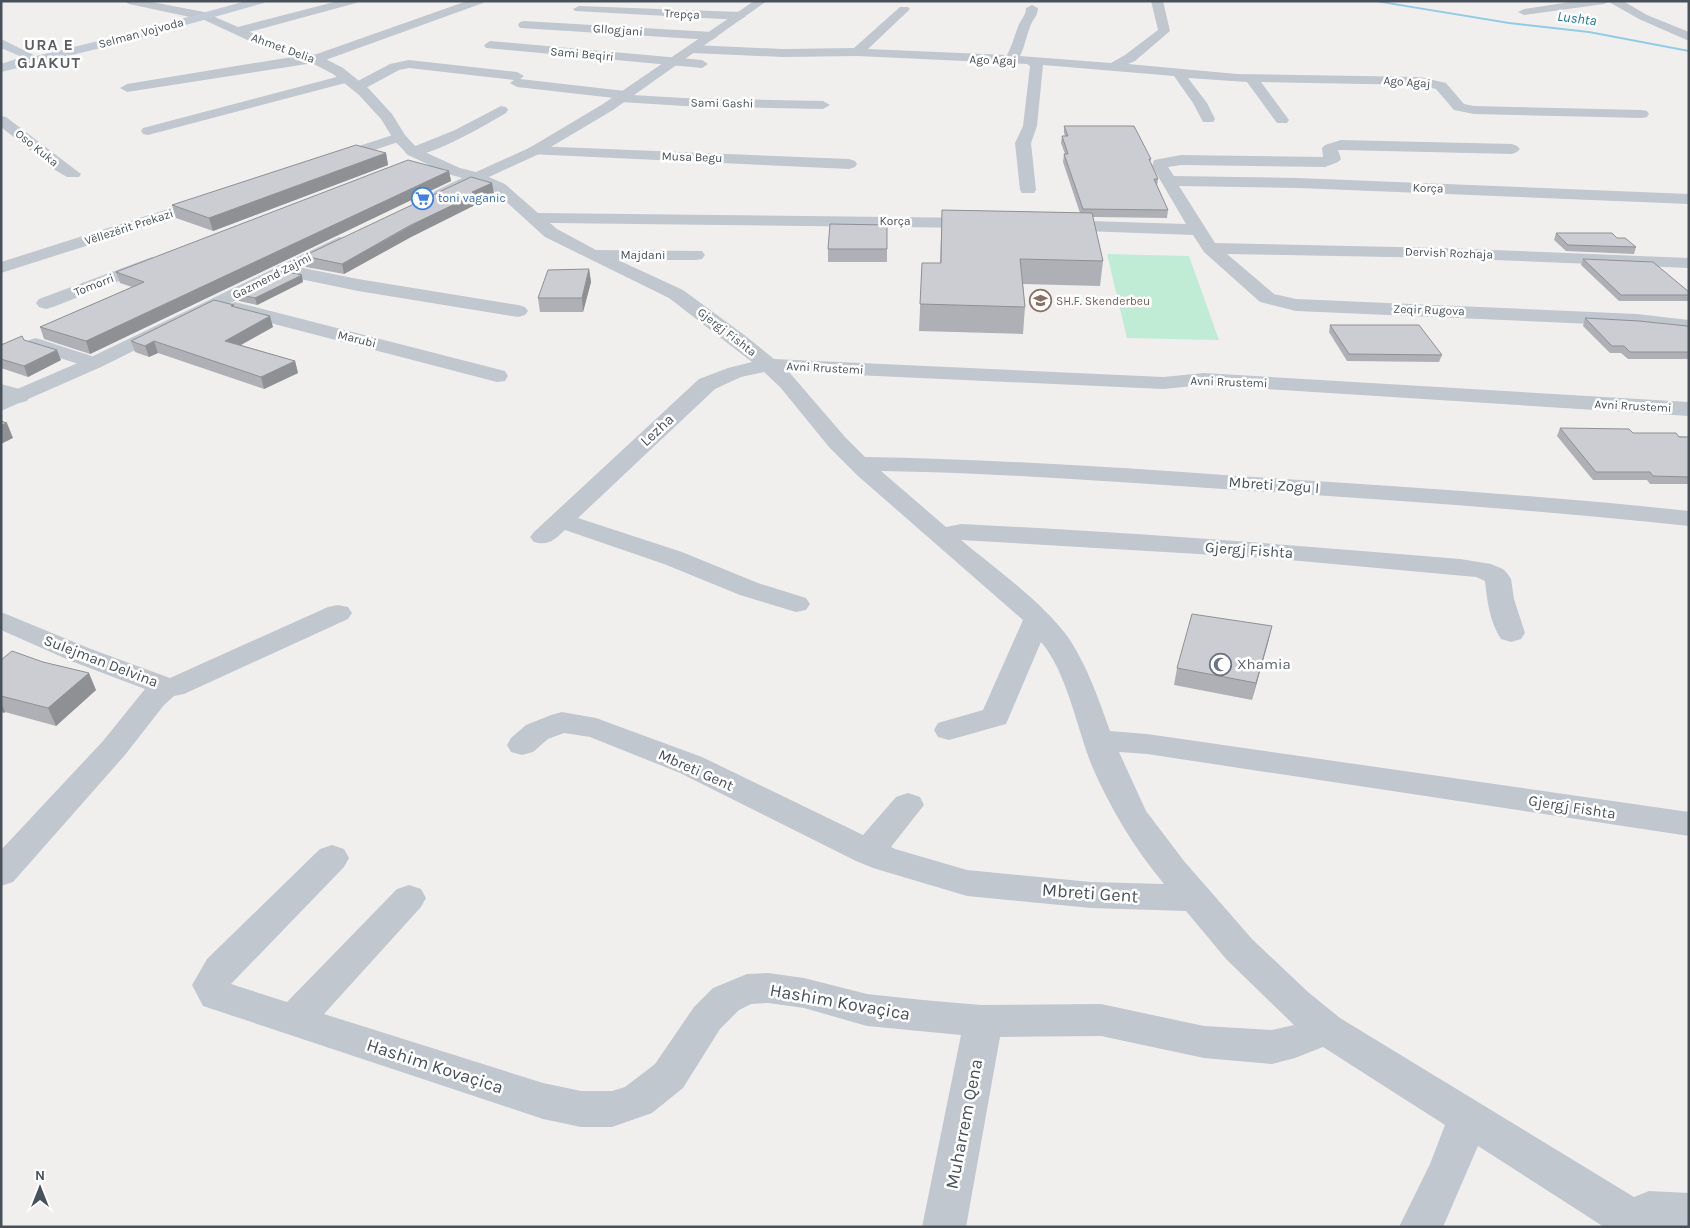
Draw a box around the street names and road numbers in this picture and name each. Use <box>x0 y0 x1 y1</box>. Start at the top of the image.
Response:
street label: Trepça <box>664 6 700 22</box>
street label: Selman Vojvoda <box>97 15 185 51</box>
street label: Gllogjani <box>593 21 643 39</box>
street label: Ahmet Delia <box>249 30 317 66</box>
street label: Sami Beqiri <box>550 44 614 64</box>
street label: Ago Agaj <box>969 52 1017 68</box>
street label: Ago Agaj <box>1383 73 1431 91</box>
street label: Sami Gashi <box>690 95 754 111</box>
street label: Oso Kuka <box>13 126 61 170</box>
street label: Musa Begu <box>661 149 723 165</box>
street label: Korça <box>1412 180 1444 196</box>
street label: Vëllezërit Prekazi <box>83 206 175 248</box>
street label: Korça <box>880 214 910 228</box>
street label: Dervish Rozhaja <box>1405 244 1493 262</box>
street label: Majdani <box>620 248 666 262</box>
street label: Gazmend Zajmi <box>230 250 314 302</box>
street label: Tomorri <box>72 271 116 299</box>
street label: Zeqir Rugova <box>1393 302 1465 318</box>
street label: Gjergj Fishta <box>695 305 759 359</box>
street label: Marubi <box>336 327 378 351</box>
street label: Avni Rrustemi <box>786 359 864 377</box>
street label: Avni Rrustemi <box>1190 374 1268 390</box>
street label: Avni Rrustemi <box>1594 397 1672 415</box>
street label: Lezha <box>637 410 677 450</box>
street label: Mbreti Zogu I <box>1228 473 1320 497</box>
street label: Gjergj Fishta <box>1204 538 1294 562</box>
street label: Sulejman Delvina <box>41 631 161 691</box>
street label: Mbreti Gent <box>656 745 737 795</box>
street label: Gjergj Fishta <box>1527 791 1617 823</box>
street label: Mbreti Gent <box>1041 879 1139 907</box>
street label: Hashim Kovaçica <box>768 979 912 1025</box>
street label: Hashim Kovaçica <box>364 1034 506 1098</box>
street label: Muharrem Qena <box>941 1057 987 1191</box>

